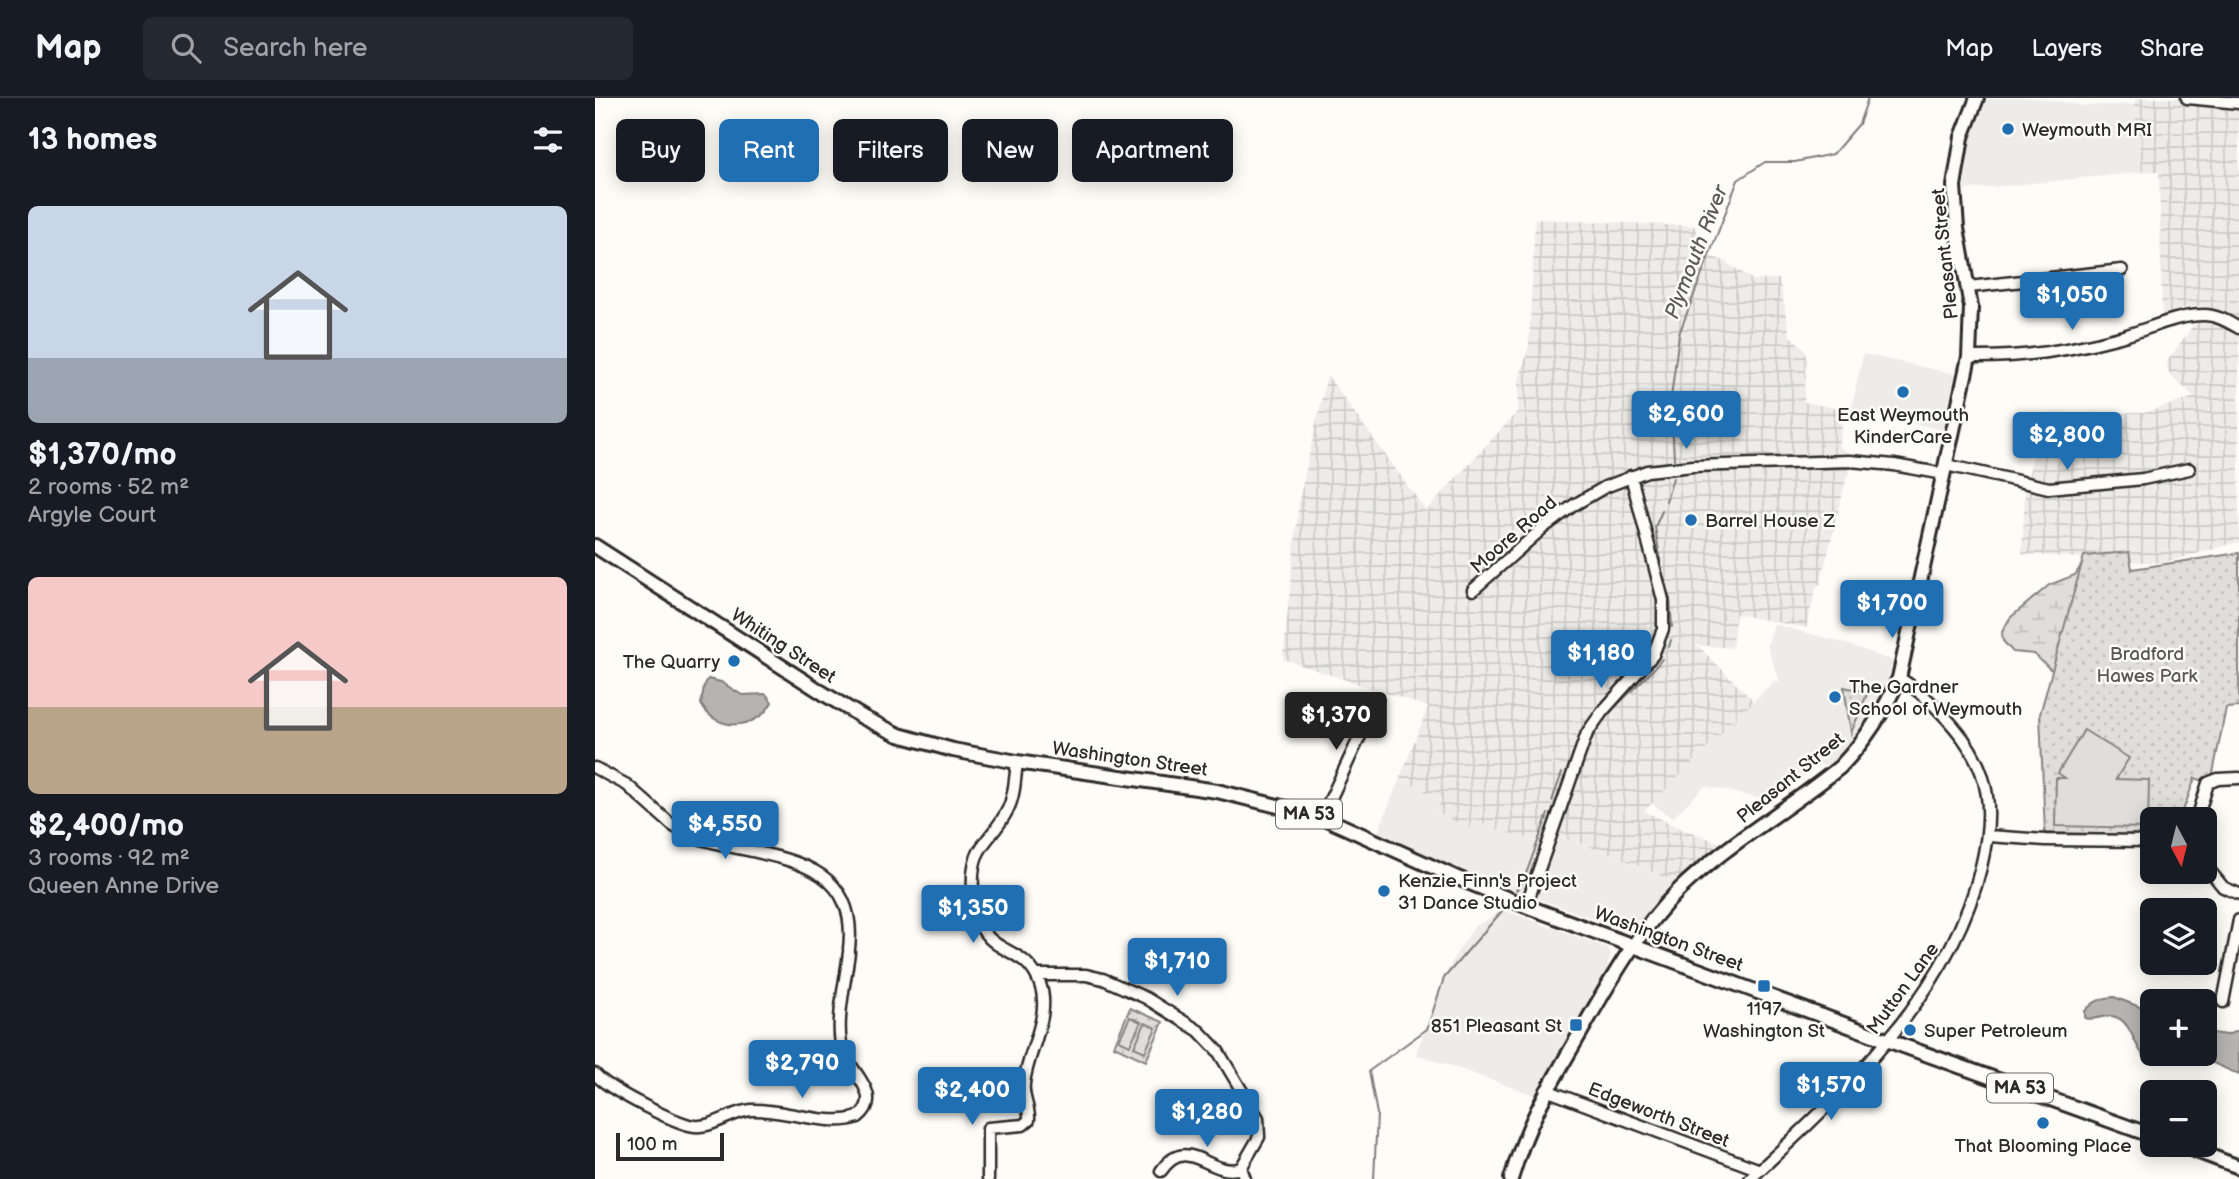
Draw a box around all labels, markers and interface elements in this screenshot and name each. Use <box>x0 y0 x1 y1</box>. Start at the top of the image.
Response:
search box <box>143 17 633 80</box>
text: Map <box>35 28 101 68</box>
icon: search <box>167 29 205 67</box>
text: Search here <box>223 33 367 64</box>
text: Map <box>1945 34 1993 63</box>
text: Layers <box>2031 34 2102 63</box>
text: Share <box>2140 34 2204 63</box>
chip: Buy <box>616 119 705 182</box>
chip: Rent <box>719 119 819 182</box>
chip: Filters <box>833 119 948 182</box>
chip: New <box>962 119 1058 182</box>
chip: Apartment <box>1072 119 1233 182</box>
place label: Weymouth MRI <box>2022 119 2152 142</box>
icon: filters <box>529 121 567 159</box>
marker: Weymouth MRI <box>2000 121 2016 137</box>
text: 13 homes <box>28 122 157 158</box>
water label: Plymouth River <box>1660 181 1734 323</box>
street label: Pleasant Street <box>1927 187 1964 321</box>
icon: home <box>235 252 361 378</box>
pin: $1,050 <box>2015 272 2129 332</box>
text: $1,050 <box>2036 281 2108 309</box>
marker: East Weymouth KinderCare <box>1895 384 1911 400</box>
pin: $2,600 <box>1629 392 1743 451</box>
text: $2,600 <box>1648 400 1724 428</box>
place label: East Weymouth KinderCare <box>1837 404 1969 449</box>
pin: $2,800 <box>2010 412 2124 472</box>
text: $2,800 <box>2029 421 2105 449</box>
text: $1,370/mo <box>28 437 177 473</box>
text: 2 rooms · 52 m² <box>28 473 189 501</box>
street label: Moore Road <box>1466 491 1562 579</box>
text: Argyle Court <box>28 501 156 529</box>
place label: Barrel House Z <box>1705 510 1836 533</box>
marker: Barrel House Z <box>1683 512 1699 528</box>
pin: $1,700 <box>1835 580 1949 640</box>
text: $1,700 <box>1856 589 1928 617</box>
street label: Whiting Street <box>726 604 840 689</box>
icon: home <box>235 623 361 749</box>
pin: $1,180 <box>1544 630 1658 690</box>
text: $1,180 <box>1567 639 1635 667</box>
park label: Bradford Hawes Park <box>2096 643 2198 688</box>
place label: The Quarry <box>623 651 720 674</box>
marker: The Quarry <box>726 653 742 669</box>
place label: The Gardner School of Weymouth <box>1849 676 2022 721</box>
marker: The Gardner School of Weymouth <box>1827 689 1843 705</box>
pin: $1,370 <box>1279 692 1393 752</box>
text: $1,370 <box>1301 701 1371 729</box>
street label: Pleasant Street <box>1733 728 1849 829</box>
street label: Washington Street <box>1051 737 1209 782</box>
road number: MA 53 <box>1276 800 1342 828</box>
pin: $4,550 <box>668 802 782 861</box>
north arrow <box>2140 807 2217 884</box>
map controls <box>2140 807 2217 1157</box>
text: $2,400/mo <box>28 808 184 844</box>
text: $4,550 <box>688 810 762 838</box>
text: 3 rooms · 92 m² <box>28 844 190 872</box>
place label: Kenzie Finn's Project 31 Dance Studio <box>1398 870 1577 915</box>
text: Queen Anne Drive <box>28 872 219 900</box>
marker: Kenzie Finn's Project 31 Dance Studio <box>1376 883 1392 899</box>
pin: $1,350 <box>916 886 1030 945</box>
text: $1,350 <box>938 894 1008 922</box>
button: layers <box>2140 898 2217 975</box>
street label: Washington Street <box>1591 902 1746 977</box>
pin: $1,710 <box>1120 939 1234 998</box>
street label: Mutton Lane <box>1862 939 1944 1039</box>
text: $1,710 <box>1144 947 1210 975</box>
marker: 1197 Washington St <box>1756 978 1772 994</box>
button: + <box>2140 989 2217 1066</box>
place label: 1197 Washington St <box>1703 998 1825 1043</box>
place label: 851 Pleasant St <box>1431 1015 1562 1038</box>
marker: 851 Pleasant St <box>1568 1017 1584 1033</box>
place label: Super Petroleum <box>1924 1020 2068 1043</box>
marker: Super Petroleum <box>1902 1022 1918 1038</box>
pin: $2,790 <box>745 1040 859 1100</box>
text: $2,790 <box>765 1049 839 1077</box>
pin: $1,570 <box>1774 1062 1888 1122</box>
pin: $2,400 <box>915 1068 1029 1127</box>
text: $1,570 <box>1796 1071 1866 1099</box>
road number: MA 53 <box>1987 1073 2053 1102</box>
text: $2,400 <box>934 1076 1010 1104</box>
street label: Edgeworth Street <box>1585 1078 1732 1153</box>
button: − <box>2140 1080 2217 1157</box>
pin: $1,280 <box>1150 1090 1264 1149</box>
text: $1,280 <box>1171 1098 1243 1126</box>
marker: That Blooming Place <box>2035 1115 2051 1131</box>
scale bar <box>616 1130 725 1162</box>
text: 100 m <box>627 1133 678 1156</box>
place label: That Blooming Place <box>1955 1135 2132 1158</box>

